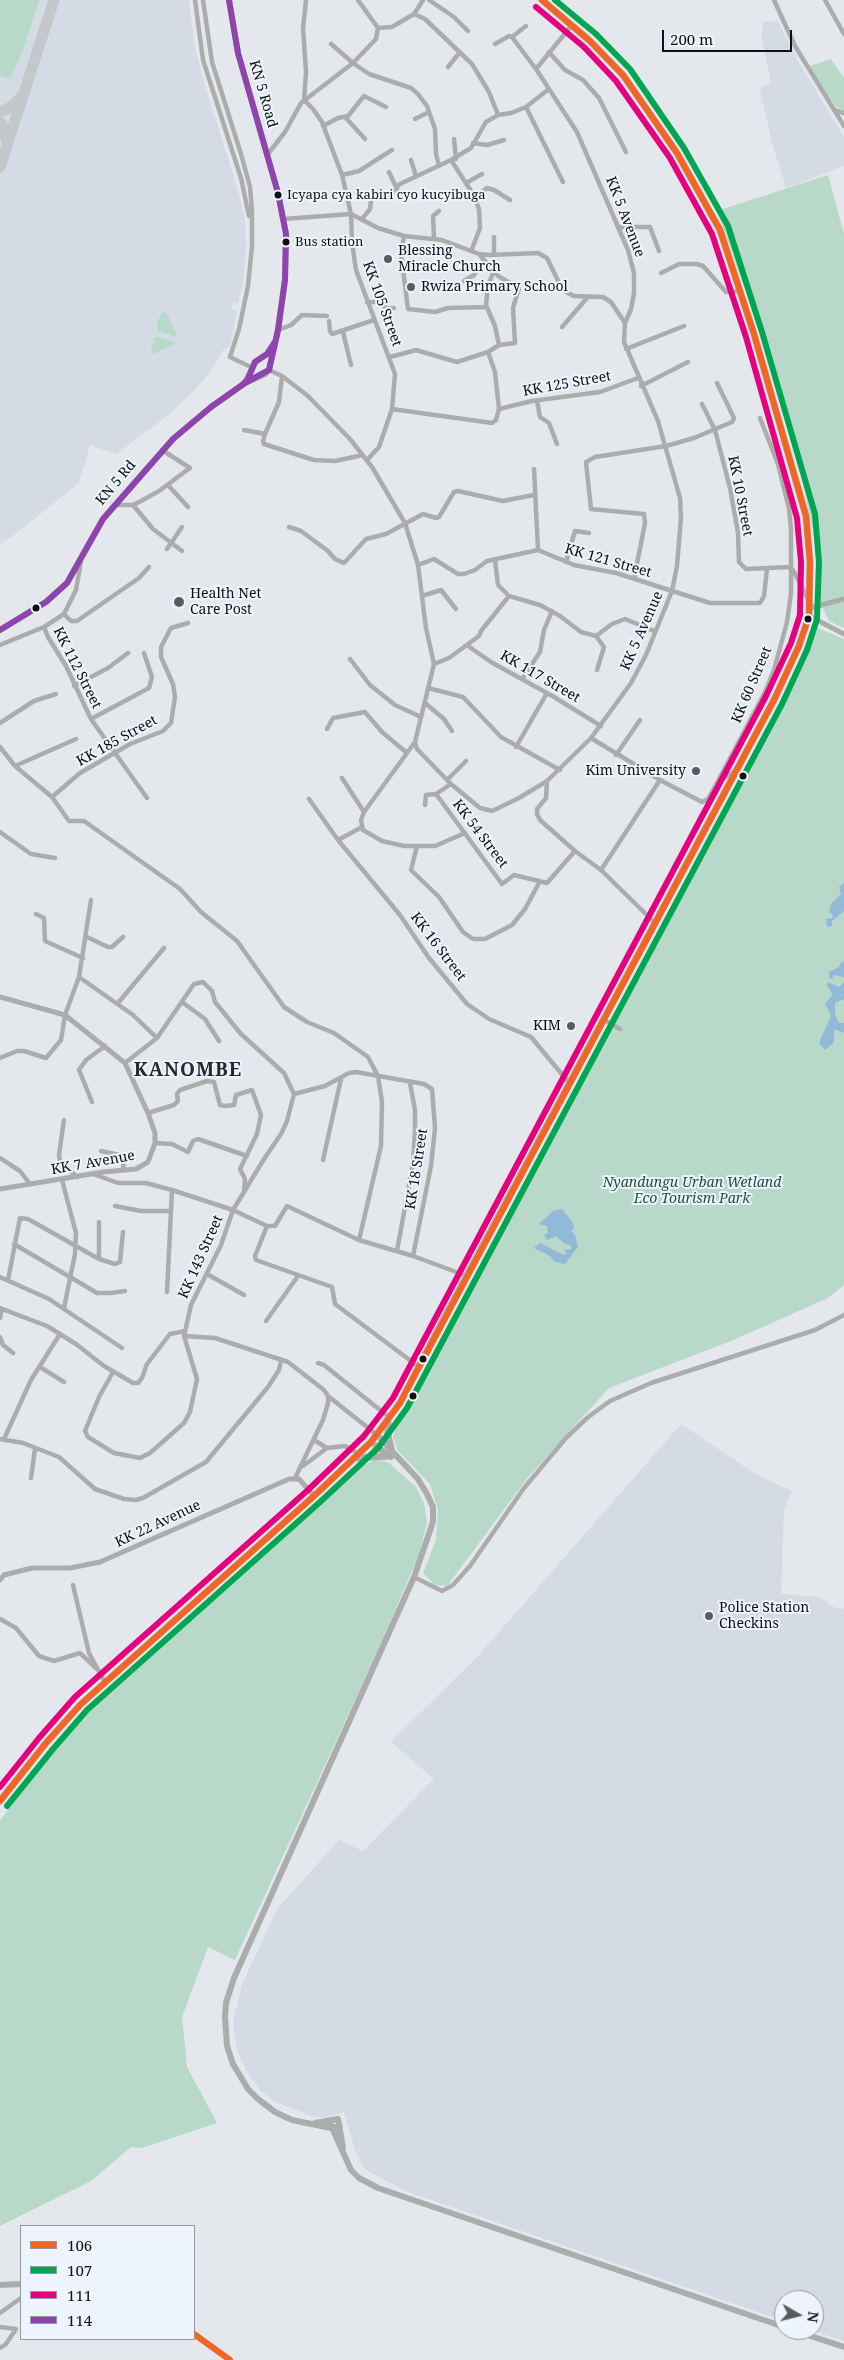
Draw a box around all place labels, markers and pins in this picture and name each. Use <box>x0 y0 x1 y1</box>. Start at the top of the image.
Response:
place label: Icyapa cya kabiri cyo kucyibuga <box>287 187 486 203</box>
marker: Icyapa cya kabiri cyo kucyibuga <box>273 190 283 200</box>
place label: Bus station <box>295 234 363 250</box>
marker: Bus station <box>281 237 291 247</box>
place label: Blessing Miracle Church <box>398 243 501 276</box>
marker: Blessing Miracle Church <box>382 253 394 265</box>
place label: Rwiza Primary School <box>421 279 568 295</box>
marker: Rwiza Primary School <box>405 281 417 293</box>
place label: Health Net Care Post <box>190 586 261 618</box>
marker: Health Net Care Post <box>172 595 186 609</box>
unlabelled marker <box>31 603 41 613</box>
unlabelled marker <box>803 614 813 624</box>
place label: Kim University <box>585 763 686 779</box>
marker: Kim University <box>690 765 702 777</box>
unlabelled marker <box>738 771 748 781</box>
place label: KIM <box>533 1018 561 1034</box>
marker: KIM <box>565 1020 577 1032</box>
unlabelled marker <box>418 1354 428 1364</box>
unlabelled marker <box>408 1391 418 1401</box>
place label: Police Station Checkins <box>719 1600 809 1632</box>
marker: Police Station Checkins <box>703 1610 715 1622</box>

